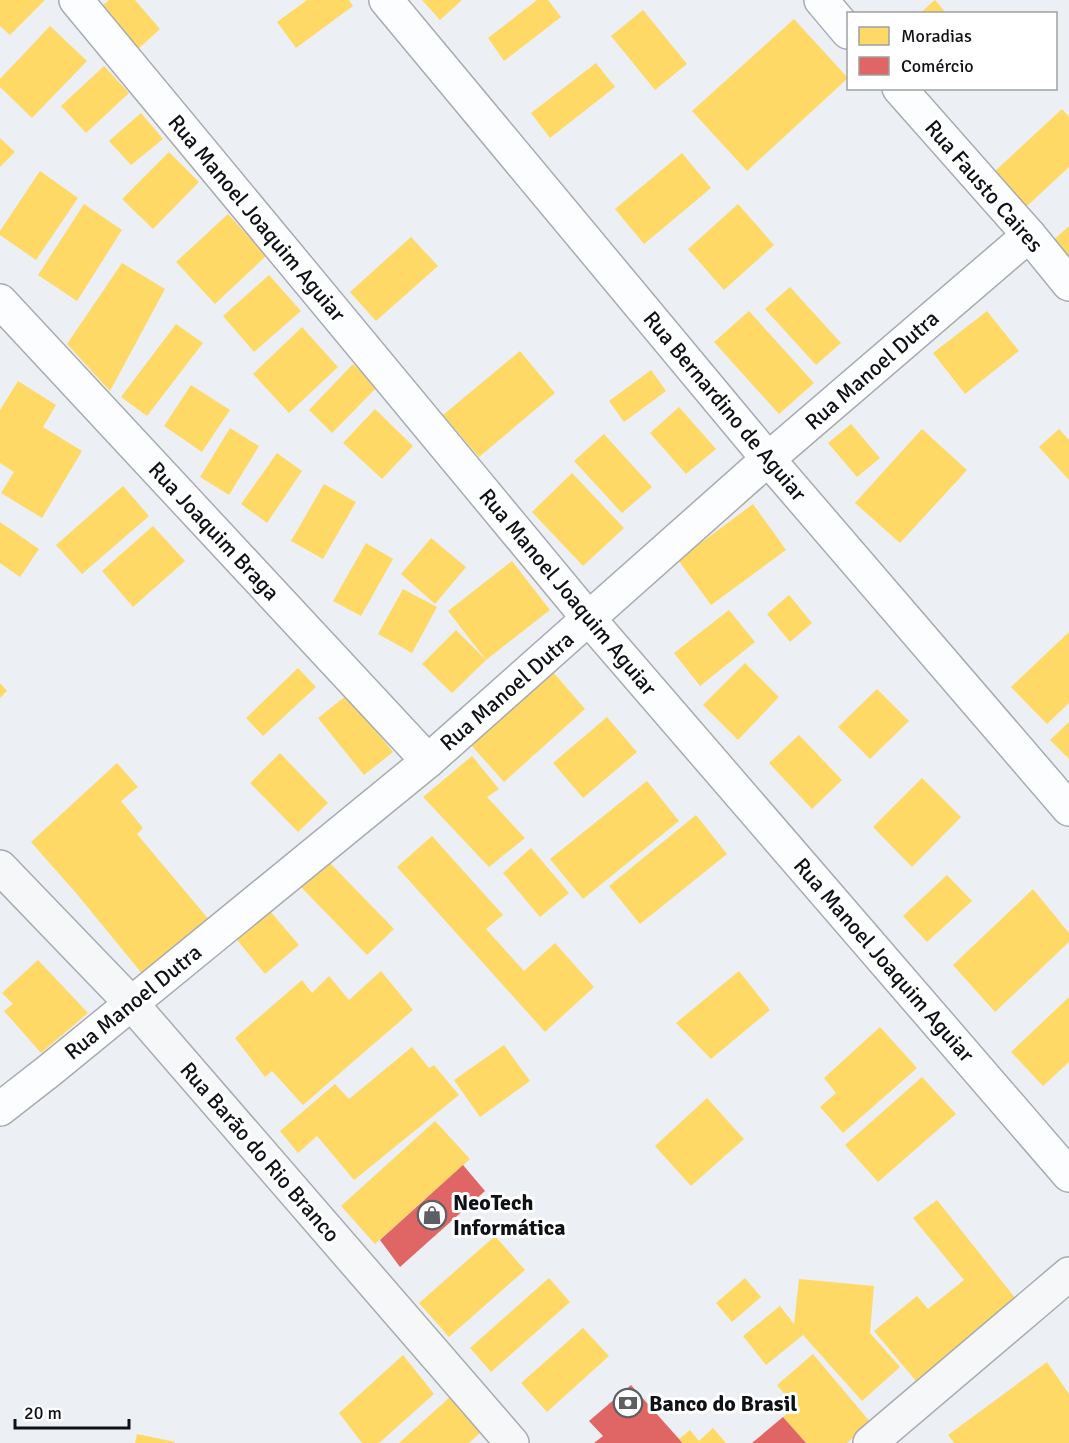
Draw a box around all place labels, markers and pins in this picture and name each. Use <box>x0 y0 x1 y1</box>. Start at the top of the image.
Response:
place label: NeoTech Informática <box>453 1189 565 1241</box>
shop icon: NeoTech Informática <box>416 1199 448 1231</box>
bank icon: Banco do Brasil <box>612 1387 644 1419</box>
place label: Banco do Brasil <box>649 1390 797 1417</box>

